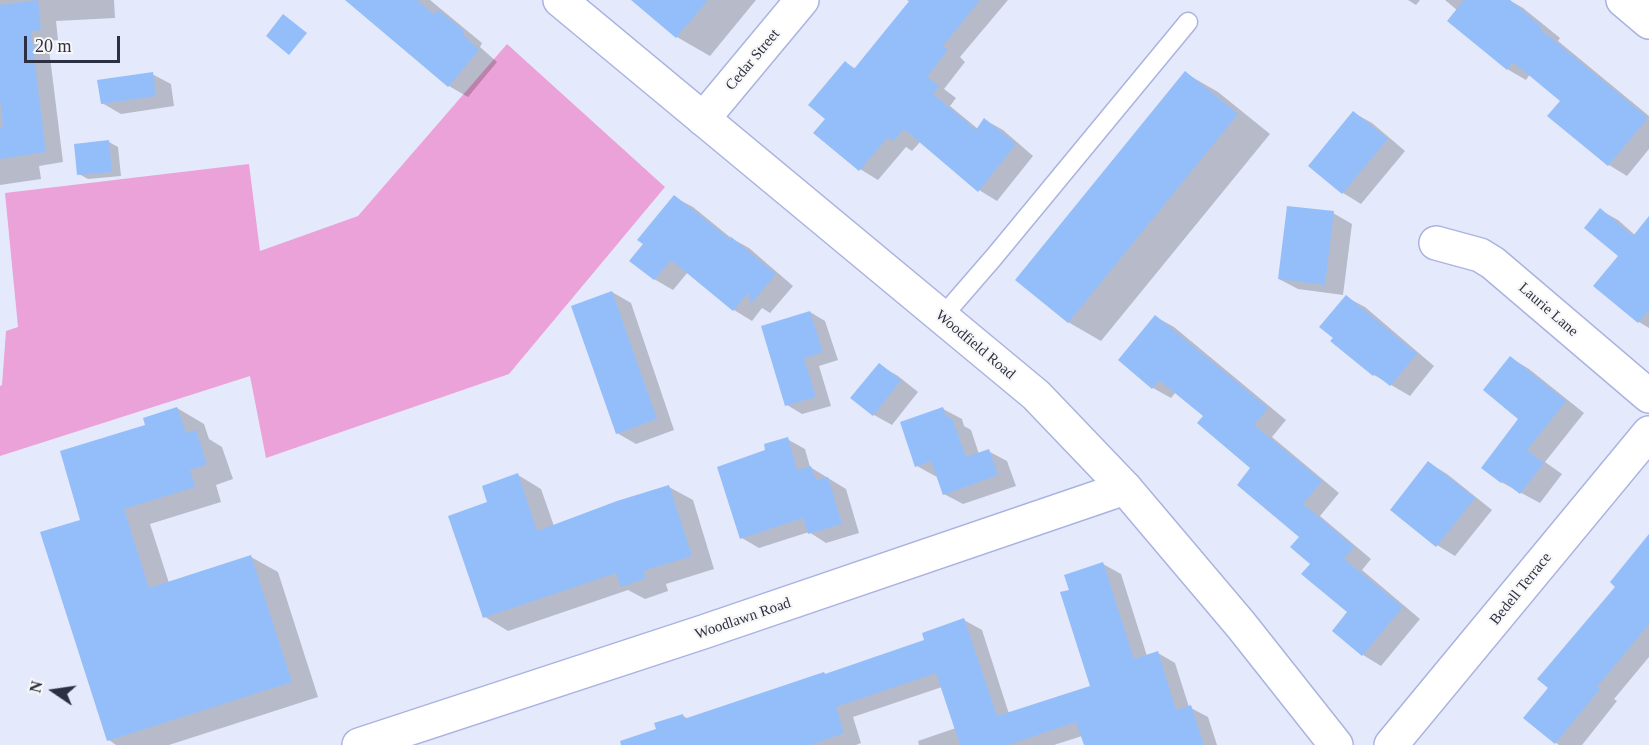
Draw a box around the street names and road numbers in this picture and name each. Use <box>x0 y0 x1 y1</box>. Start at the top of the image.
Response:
street label: Cedar Street <box>722 26 784 94</box>
street label: Laurie Lane <box>1515 279 1581 341</box>
street label: Woodfield Road <box>932 306 1018 384</box>
street label: Bedell Terrace <box>1486 549 1556 629</box>
street label: Woodlawn Road <box>693 594 793 644</box>

